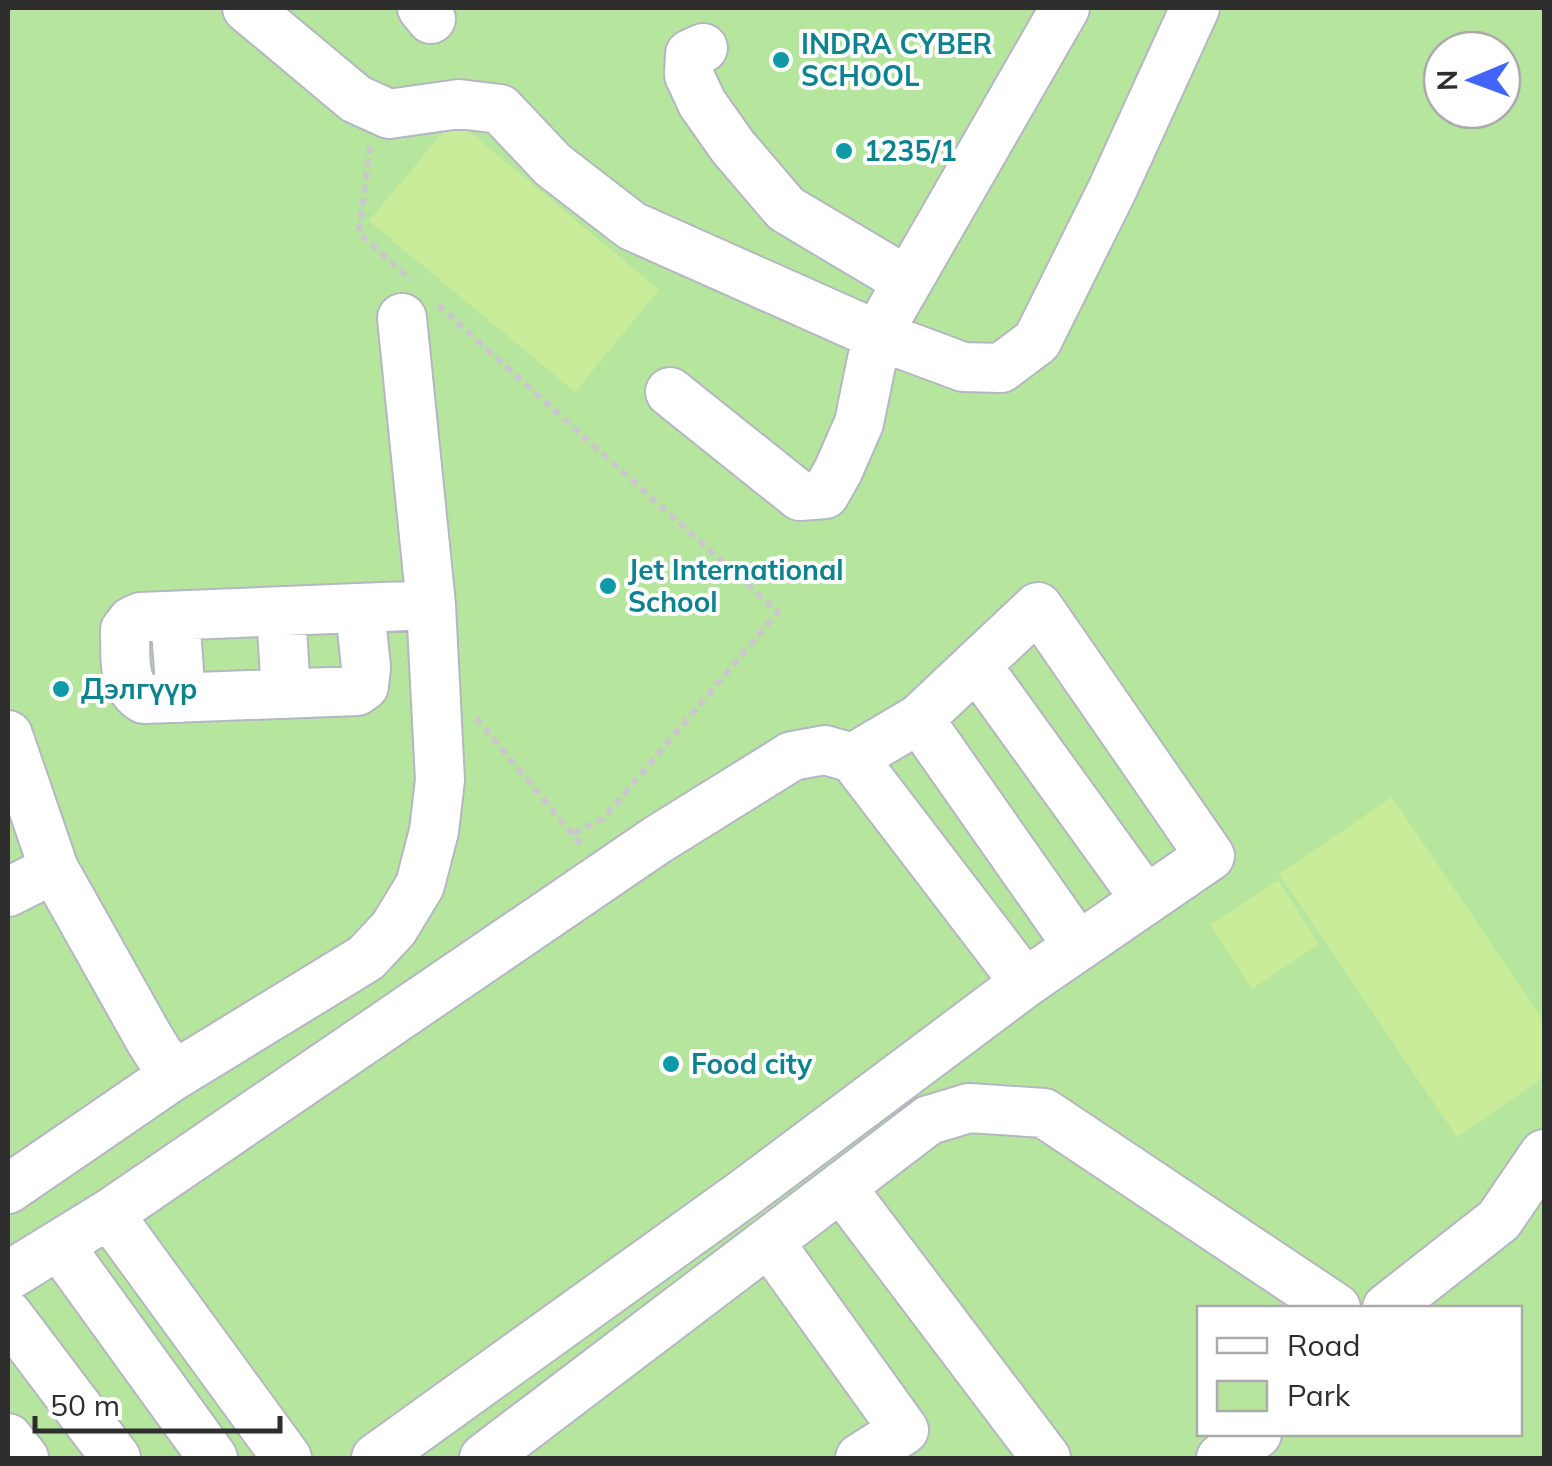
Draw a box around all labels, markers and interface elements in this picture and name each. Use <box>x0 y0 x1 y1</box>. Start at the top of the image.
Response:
place label: INDRA CYBER SCHOOL <box>801 26 992 93</box>
north arrow <box>1422 30 1522 130</box>
marker: INDRA CYBER SCHOOL <box>770 49 792 71</box>
text: N <box>1429 70 1464 91</box>
place label: 1235/1 <box>864 133 957 168</box>
marker: 1235/1 <box>833 140 855 162</box>
place label: Jet International School <box>628 552 844 619</box>
marker: Jet International School <box>597 575 619 597</box>
place label: Дэлгүүр <box>81 671 197 706</box>
marker: Дэлгүүр <box>50 678 72 700</box>
place label: Food city <box>691 1046 813 1081</box>
marker: Food city <box>660 1053 682 1075</box>
legend <box>1197 1306 1522 1436</box>
text: Road <box>1287 1326 1361 1364</box>
scale bar <box>35 1371 280 1433</box>
text: Park <box>1287 1376 1351 1414</box>
text: 50 m <box>50 1386 120 1424</box>

